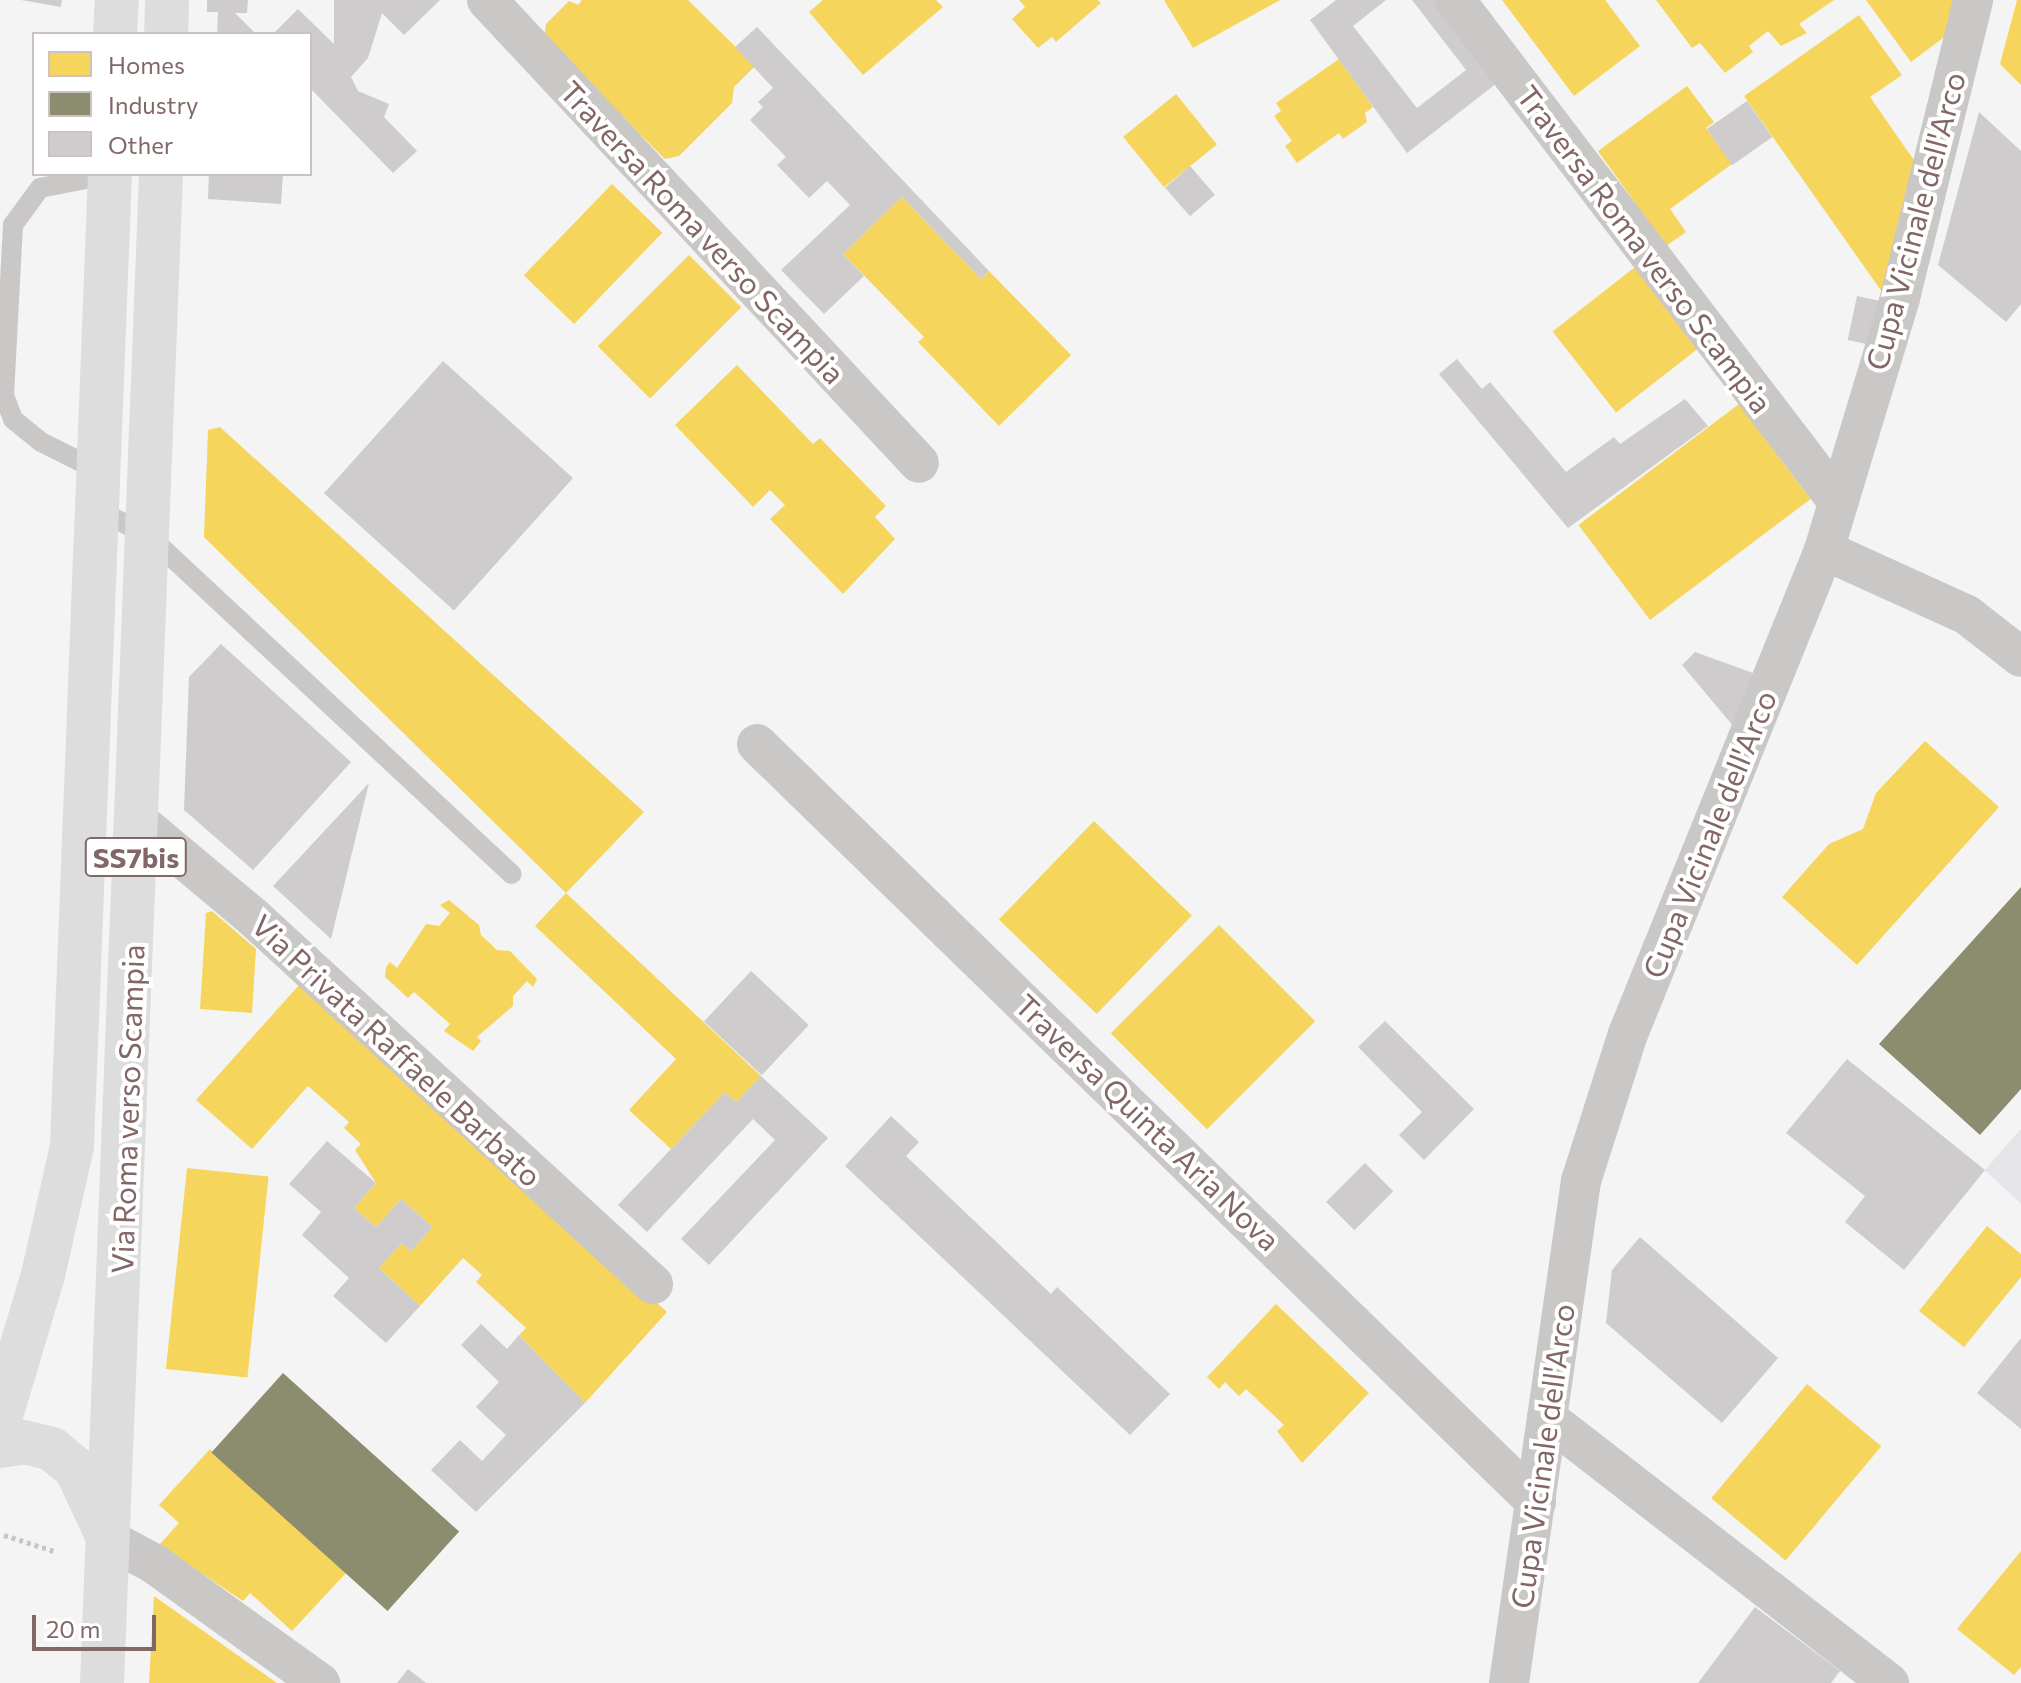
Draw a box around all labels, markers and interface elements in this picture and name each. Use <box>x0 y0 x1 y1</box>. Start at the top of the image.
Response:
legend <box>32 32 312 176</box>
text: Homes <box>108 50 185 79</box>
street label: Cupa Vicinale dell'Arco <box>1858 68 1972 374</box>
street label: Traversa Roma verso Scampia <box>553 73 853 391</box>
street label: Traversa Roma verso Scampia <box>1510 78 1780 420</box>
text: Industry <box>108 90 198 119</box>
text: Other <box>108 130 173 159</box>
street label: Cupa Vicinale dell'Arco <box>1635 685 1783 983</box>
road number: SS7bis <box>84 833 188 881</box>
street label: Via Privata Raffaele Barbato <box>245 906 549 1194</box>
street label: Via Roma verso Scampia <box>103 944 151 1274</box>
street label: Traversa Quinta Aria Nova <box>1008 986 1288 1258</box>
street label: Cupa Vicinale dell'Arco <box>1503 1301 1581 1611</box>
scale bar <box>36 1599 160 1649</box>
text: 20 m <box>46 1614 100 1643</box>

